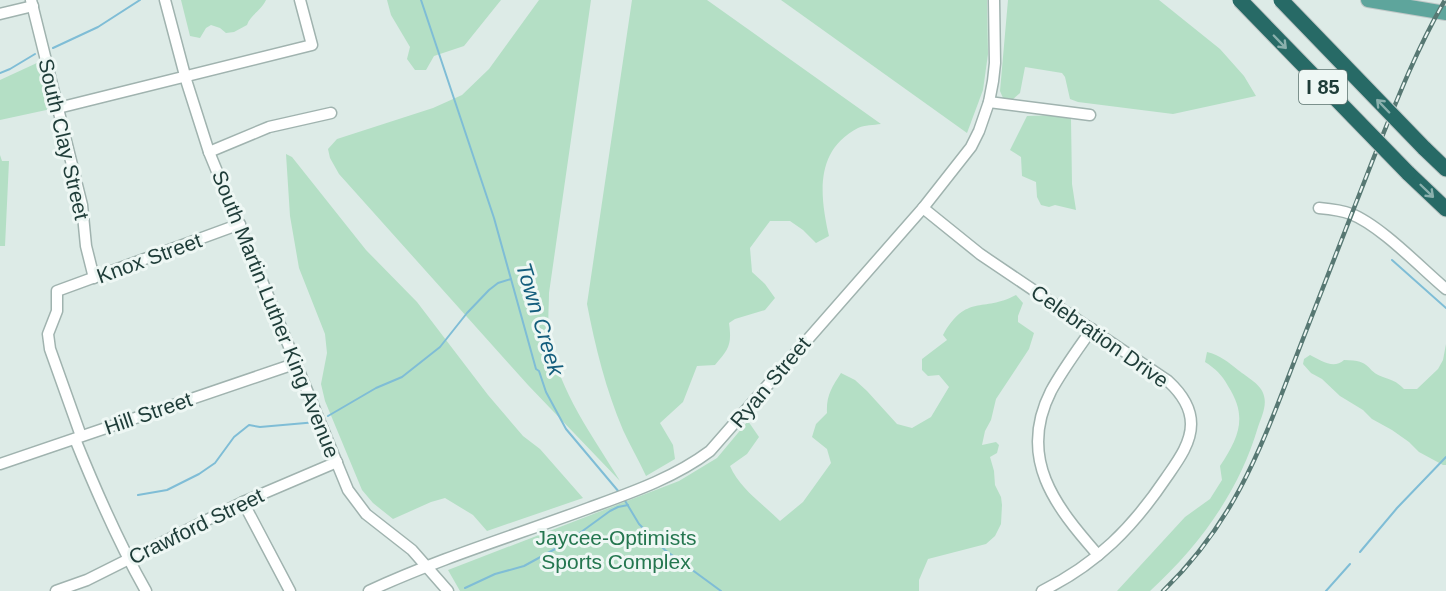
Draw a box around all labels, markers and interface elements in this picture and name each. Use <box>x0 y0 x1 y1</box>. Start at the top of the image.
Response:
one-way arrow <box>1273 35 1287 50</box>
street label: South Clay Street <box>34 56 94 222</box>
road number: I 85 <box>1299 70 1347 104</box>
one-way arrow <box>1375 98 1390 113</box>
street label: South Martin Luther King Avenue <box>208 167 344 461</box>
one-way arrow <box>1420 184 1435 198</box>
street label: Knox Street <box>94 228 205 288</box>
water label: Town Creek <box>511 260 569 379</box>
street label: Celebration Drive <box>1027 280 1173 392</box>
street label: Ryan Street <box>726 332 815 432</box>
street label: Hill Street <box>101 387 195 439</box>
street label: Crawford Street <box>125 483 267 569</box>
park label: Jaycee-Optimists Sports Complex <box>535 526 697 573</box>

